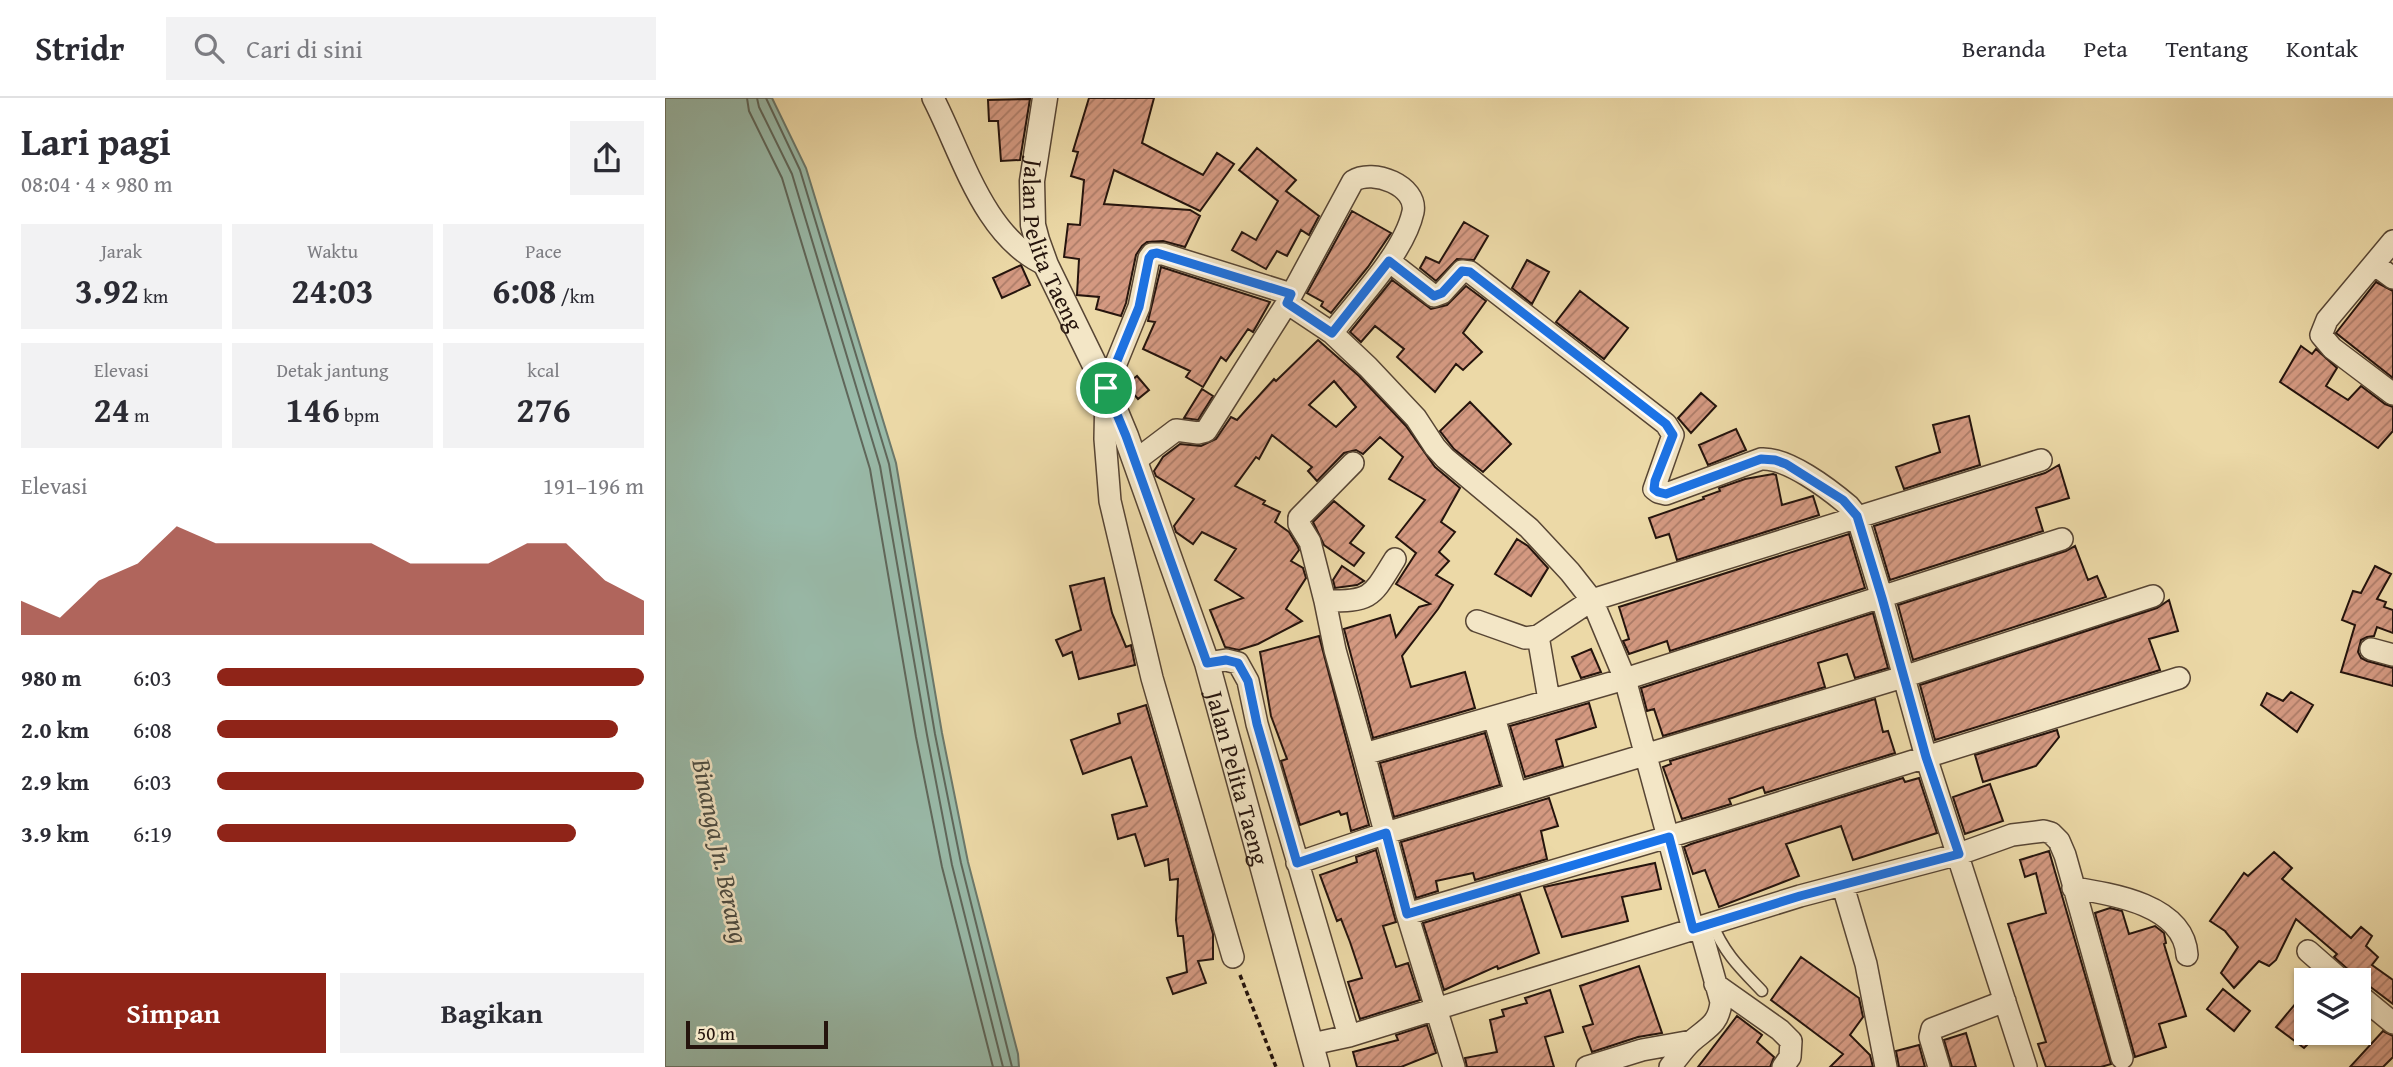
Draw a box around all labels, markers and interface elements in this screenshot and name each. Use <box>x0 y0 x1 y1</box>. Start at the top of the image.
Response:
search box <box>166 17 656 80</box>
text: Stridr <box>35 24 124 72</box>
icon: search <box>190 29 228 67</box>
text: Cari di sini <box>246 29 363 68</box>
text: Beranda <box>1962 31 2046 66</box>
text: Peta <box>2084 31 2128 66</box>
text: Tentang <box>2166 31 2248 66</box>
text: Kontak <box>2286 31 2358 66</box>
text: Lari pagi <box>21 113 171 169</box>
button: share <box>570 121 644 195</box>
street label: Jalan Pelita Taeng <box>1014 154 1093 337</box>
text: 08:04 · 4 × 980 m <box>21 167 173 200</box>
text: Jarak <box>101 237 142 265</box>
text: Waktu <box>307 237 358 265</box>
text: Pace <box>525 237 562 265</box>
text: 3.92 <box>75 265 139 316</box>
text: 24:03 <box>291 265 374 316</box>
text: 6:08 <box>492 265 556 316</box>
text: km <box>139 282 168 310</box>
text: /km <box>556 282 595 310</box>
text: Elevasi <box>94 356 149 384</box>
text: Detak jantung <box>277 356 388 384</box>
text: kcal <box>527 356 560 384</box>
pin <box>1076 358 1136 418</box>
icon: arrive <box>1087 369 1125 407</box>
text: 24 <box>94 384 130 435</box>
text: 146 <box>285 384 340 435</box>
text: 276 <box>516 384 571 435</box>
text: m <box>130 401 149 429</box>
text: bpm <box>340 401 380 429</box>
text: Elevasi <box>21 469 87 502</box>
text: 191–196 m <box>543 469 644 502</box>
text: 980 m <box>21 661 82 694</box>
text: 6:03 <box>133 661 172 694</box>
street label: Jalan Pelita Taeng <box>1197 684 1279 869</box>
text: 2.0 km <box>21 713 89 746</box>
text: 6:08 <box>133 713 172 746</box>
water label: Binanga Jn. Berang <box>682 754 760 947</box>
text: 2.9 km <box>21 765 89 798</box>
text: 6:03 <box>133 765 172 798</box>
text: 3.9 km <box>21 817 89 850</box>
text: 6:19 <box>133 817 172 850</box>
map controls <box>2294 968 2371 1045</box>
button: layers <box>2294 968 2371 1045</box>
button: Simpan <box>21 973 326 1053</box>
button: Bagikan <box>340 973 644 1053</box>
scale bar <box>686 1018 828 1050</box>
text: 50 m <box>697 1019 735 1047</box>

